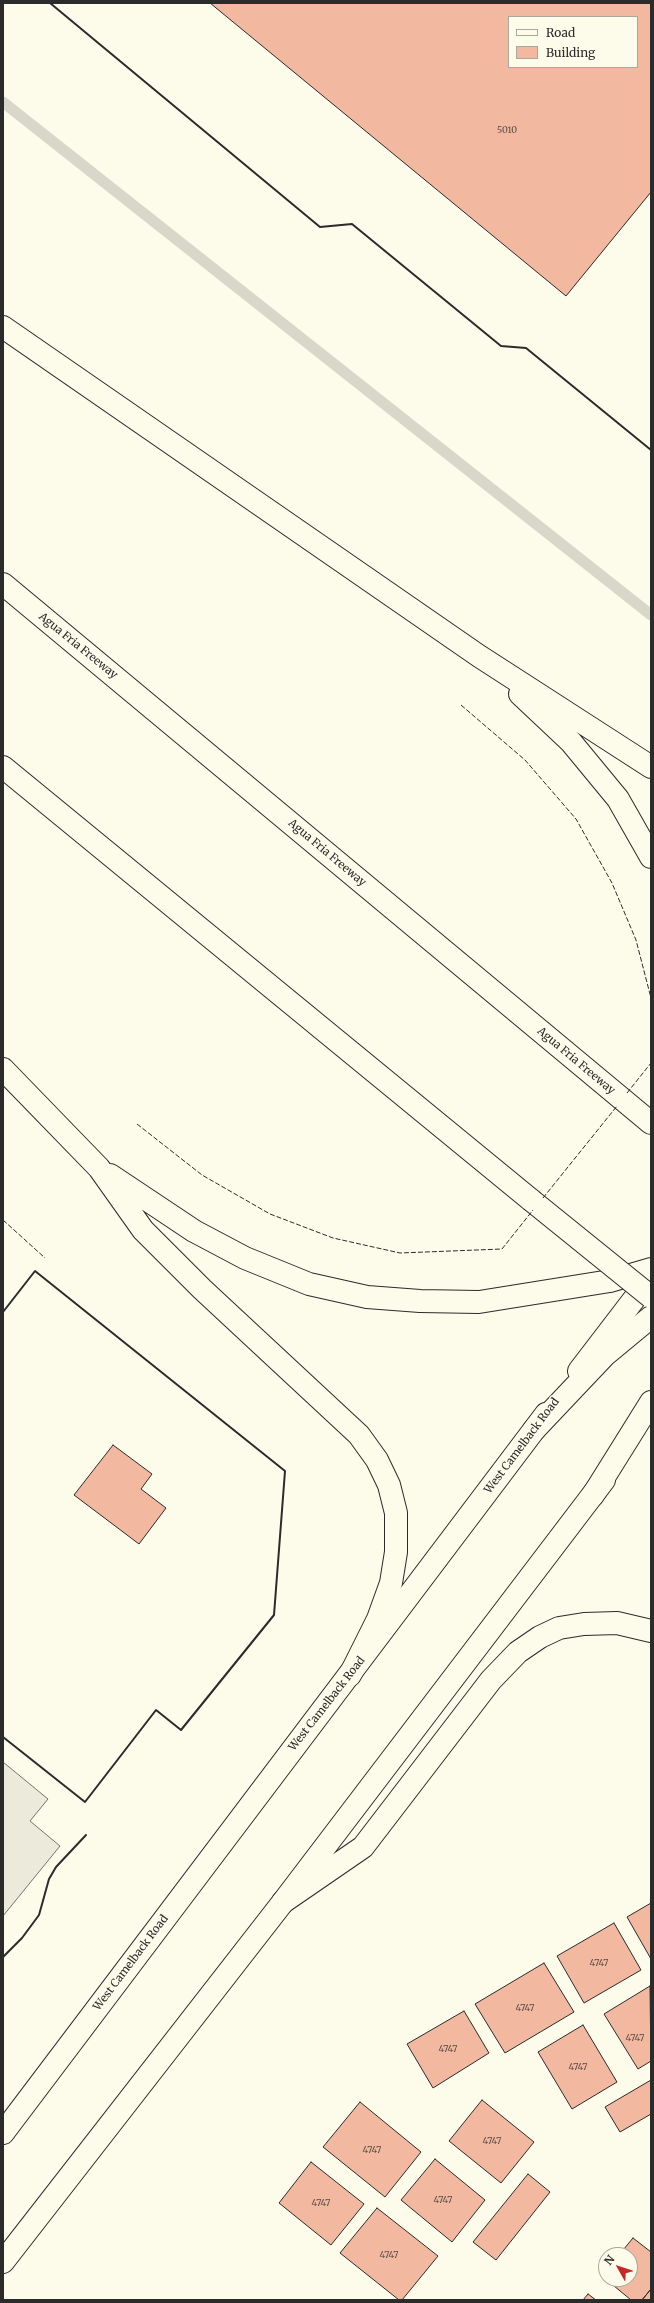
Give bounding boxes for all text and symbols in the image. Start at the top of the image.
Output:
legend [508,16,638,68]
text: Road [546,25,575,40]
text: Building [546,45,595,60]
house number: 5010 [497,125,517,135]
street label: Agua Fria Freeway [36,610,120,682]
street label: Agua Fria Freeway [285,817,369,889]
street label: Agua Fria Freeway [534,1025,618,1097]
street label: West Camelback Road [482,1396,562,1496]
street label: West Camelback Road [286,1654,368,1754]
street label: West Camelback Road [91,1913,171,2013]
house number: 4747 [590,1958,608,1968]
house number: 4747 [516,2003,534,2013]
house number: 4747 [626,2033,644,2043]
house number: 4747 [439,2044,457,2054]
house number: 4747 [569,2062,587,2072]
house number: 4747 [483,2136,501,2146]
house number: 4747 [363,2145,381,2155]
house number: 4747 [434,2195,452,2205]
house number: 4747 [312,2198,330,2208]
north arrow [598,2247,638,2287]
house number: 4747 [380,2250,398,2260]
text: N [601,2252,618,2268]

